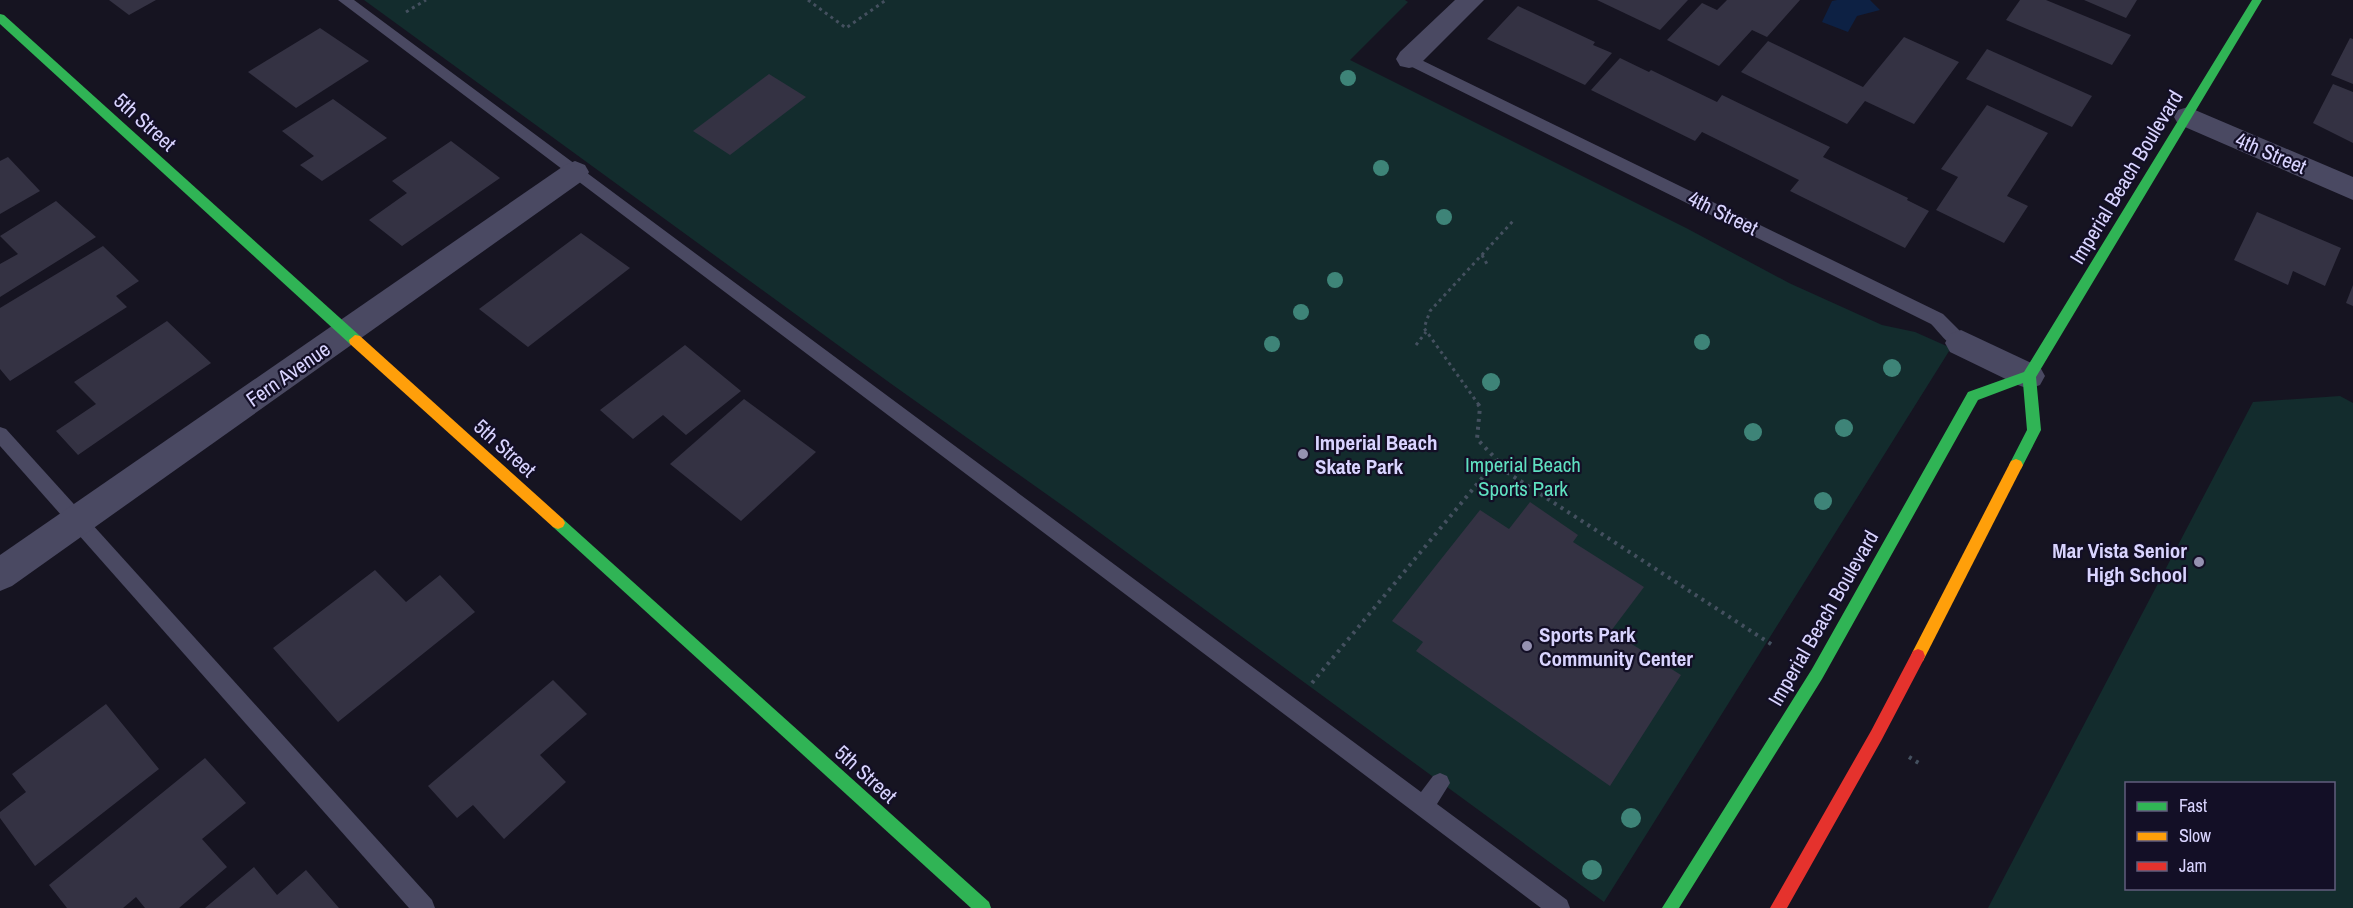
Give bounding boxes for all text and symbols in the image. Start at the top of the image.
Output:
street label: Imperial Beach Boulevard [2063,85,2189,269]
street label: 5th Street [108,86,183,158]
street label: 4th Street [2231,125,2311,181]
street label: 4th Street [1683,184,1763,242]
street label: Fern Avenue [240,334,336,414]
street label: 5th Street [468,412,543,484]
place label: Imperial Beach Skate Park [1315,428,1438,481]
marker: Imperial Beach Skate Park [1296,447,1310,461]
park label: Imperial Beach Sports Park [1465,450,1581,503]
street label: Imperial Beach Boulevard [1761,525,1885,711]
place label: Mar Vista Senior High School [2052,536,2187,589]
marker: Mar Vista Senior High School [2192,555,2206,569]
place label: Sports Park Community Center [1539,620,1693,673]
marker: Sports Park Community Center [1520,639,1534,653]
street label: 5th Street [829,738,904,810]
legend [2125,782,2335,890]
text: Fast [2179,793,2207,818]
text: Slow [2179,823,2211,848]
text: Jam [2179,853,2207,878]

